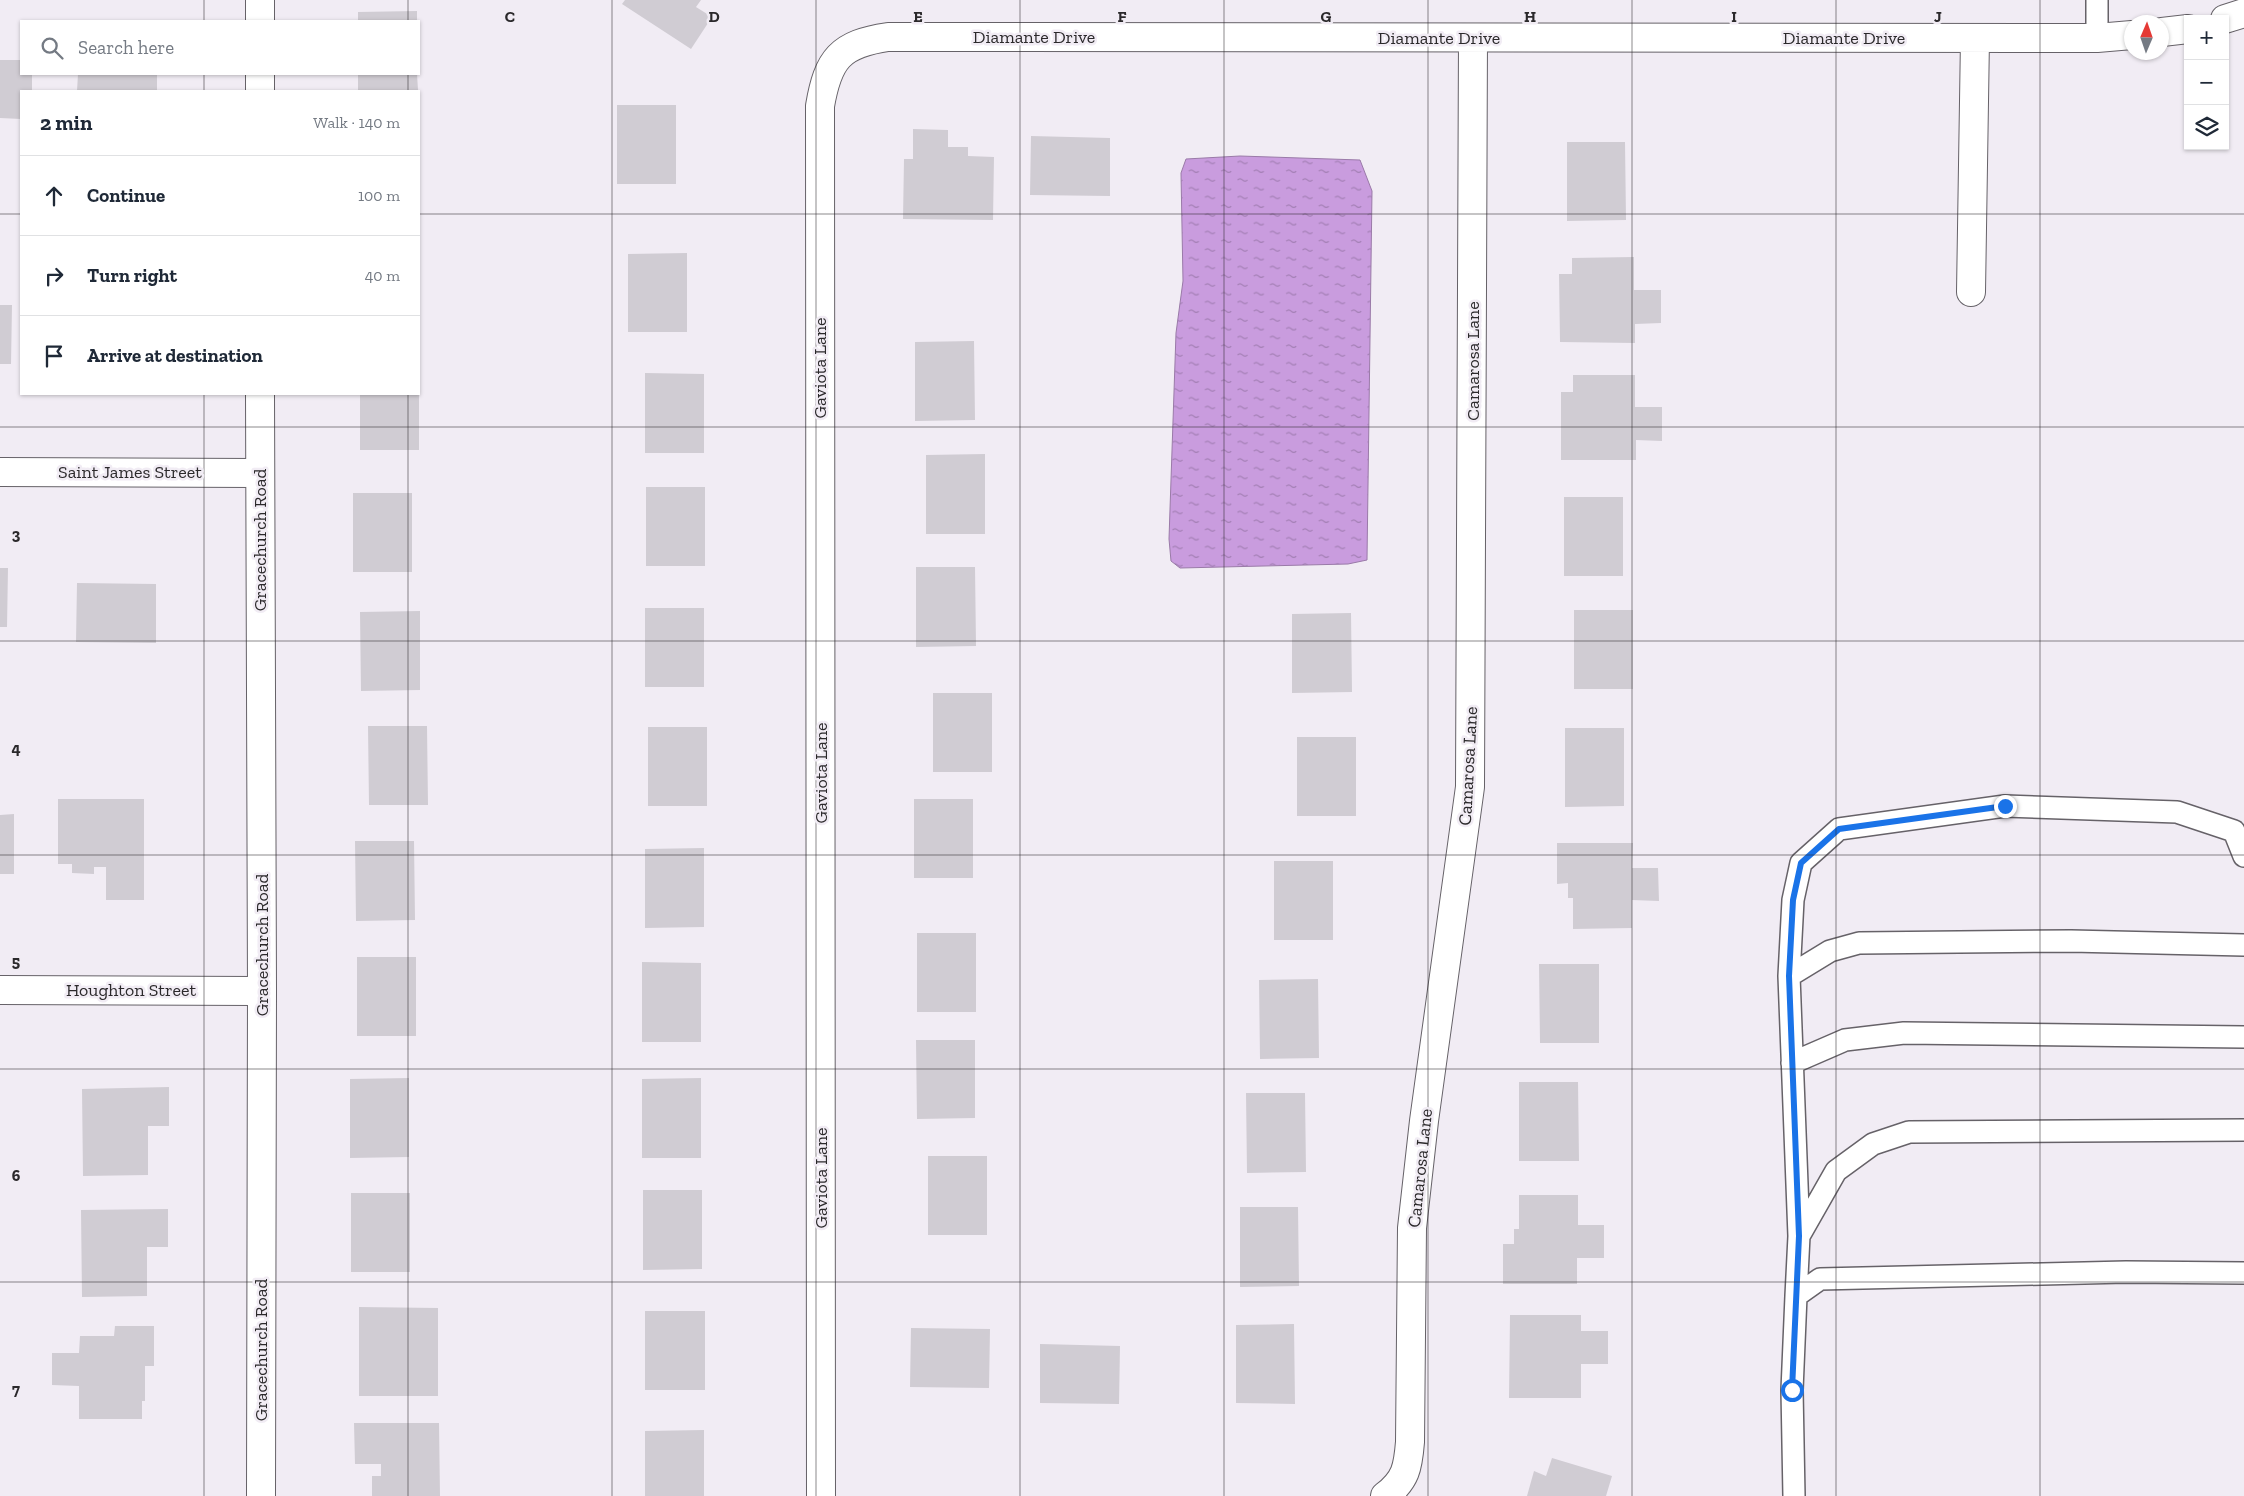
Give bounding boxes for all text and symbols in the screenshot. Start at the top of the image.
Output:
text: C [505,7,515,26]
text: D [708,7,720,26]
text: E [913,7,923,26]
text: F [1117,7,1127,26]
text: G [1321,7,1332,26]
text: H [1524,7,1536,26]
text: I [1731,7,1737,26]
text: J [1934,7,1942,26]
north arrow [2124,15,2169,60]
map controls [2184,15,2229,150]
button: + [2184,15,2229,60]
search box [20,20,420,75]
street label: Diamante Drive [973,26,1095,48]
street label: Diamante Drive [1378,27,1500,49]
street label: Diamante Drive [1783,27,1905,49]
icon: search [38,34,66,62]
text: Search here [78,36,174,59]
button: − [2184,60,2229,105]
button: layers [2184,105,2229,150]
text: 2 min [40,110,92,135]
text: Walk · 140 m [313,113,400,132]
icon: ahead [40,182,68,210]
text: Continue [87,184,165,207]
text: 100 m [358,186,400,205]
icon: right [40,262,68,290]
text: Turn right [87,264,177,287]
text: 40 m [365,266,400,285]
street label: Camarosa Lane [1462,301,1484,421]
street label: Gaviota Lane [809,318,831,418]
icon: arrive [40,342,68,370]
text: Arrive at destination [87,344,263,367]
street label: Saint James Street [58,461,202,483]
street label: Gracechurch Road [249,469,271,611]
text: 3 [12,525,21,544]
street label: Camarosa Lane [1454,706,1482,826]
street label: Gaviota Lane [810,723,832,823]
text: 4 [11,739,21,758]
route end [1994,795,2017,818]
street label: Gracechurch Road [251,874,273,1016]
text: 5 [12,952,20,971]
street label: Houghton Street [66,979,196,1001]
street label: Camarosa Lane [1403,1108,1437,1228]
street label: Gaviota Lane [810,1128,832,1228]
text: 6 [12,1166,21,1185]
street label: Gracechurch Road [250,1279,272,1421]
route start [1781,1379,1804,1402]
text: 7 [12,1380,20,1399]

